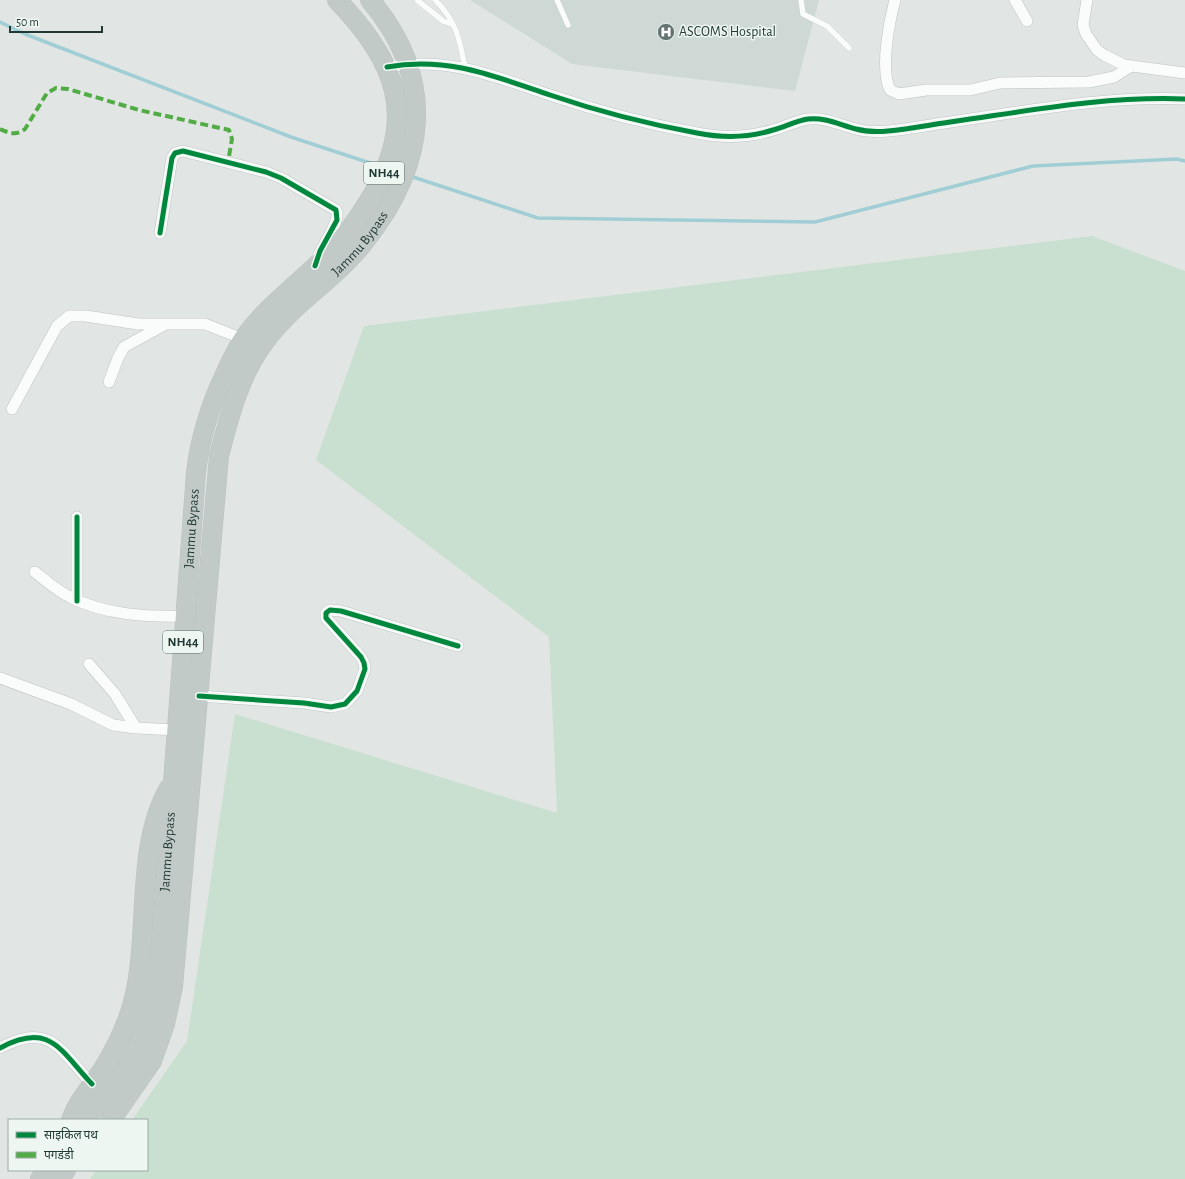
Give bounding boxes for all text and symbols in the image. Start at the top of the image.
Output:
scale bar [10,8,102,34]
text: 50 m [16,16,39,28]
hospital icon: ASCOMS Hospital [656,22,676,42]
place label: ASCOMS Hospital [679,25,776,39]
road number: NH44 [364,162,404,184]
street label: Jammu Bypass [329,209,391,279]
street label: Jammu Bypass [182,488,202,569]
road number: NH44 [163,631,203,653]
street label: Jammu Bypass [158,811,178,892]
legend [8,1119,148,1171]
text: साइकिल पथ [44,1127,98,1142]
text: पगडंडी [44,1147,74,1161]

